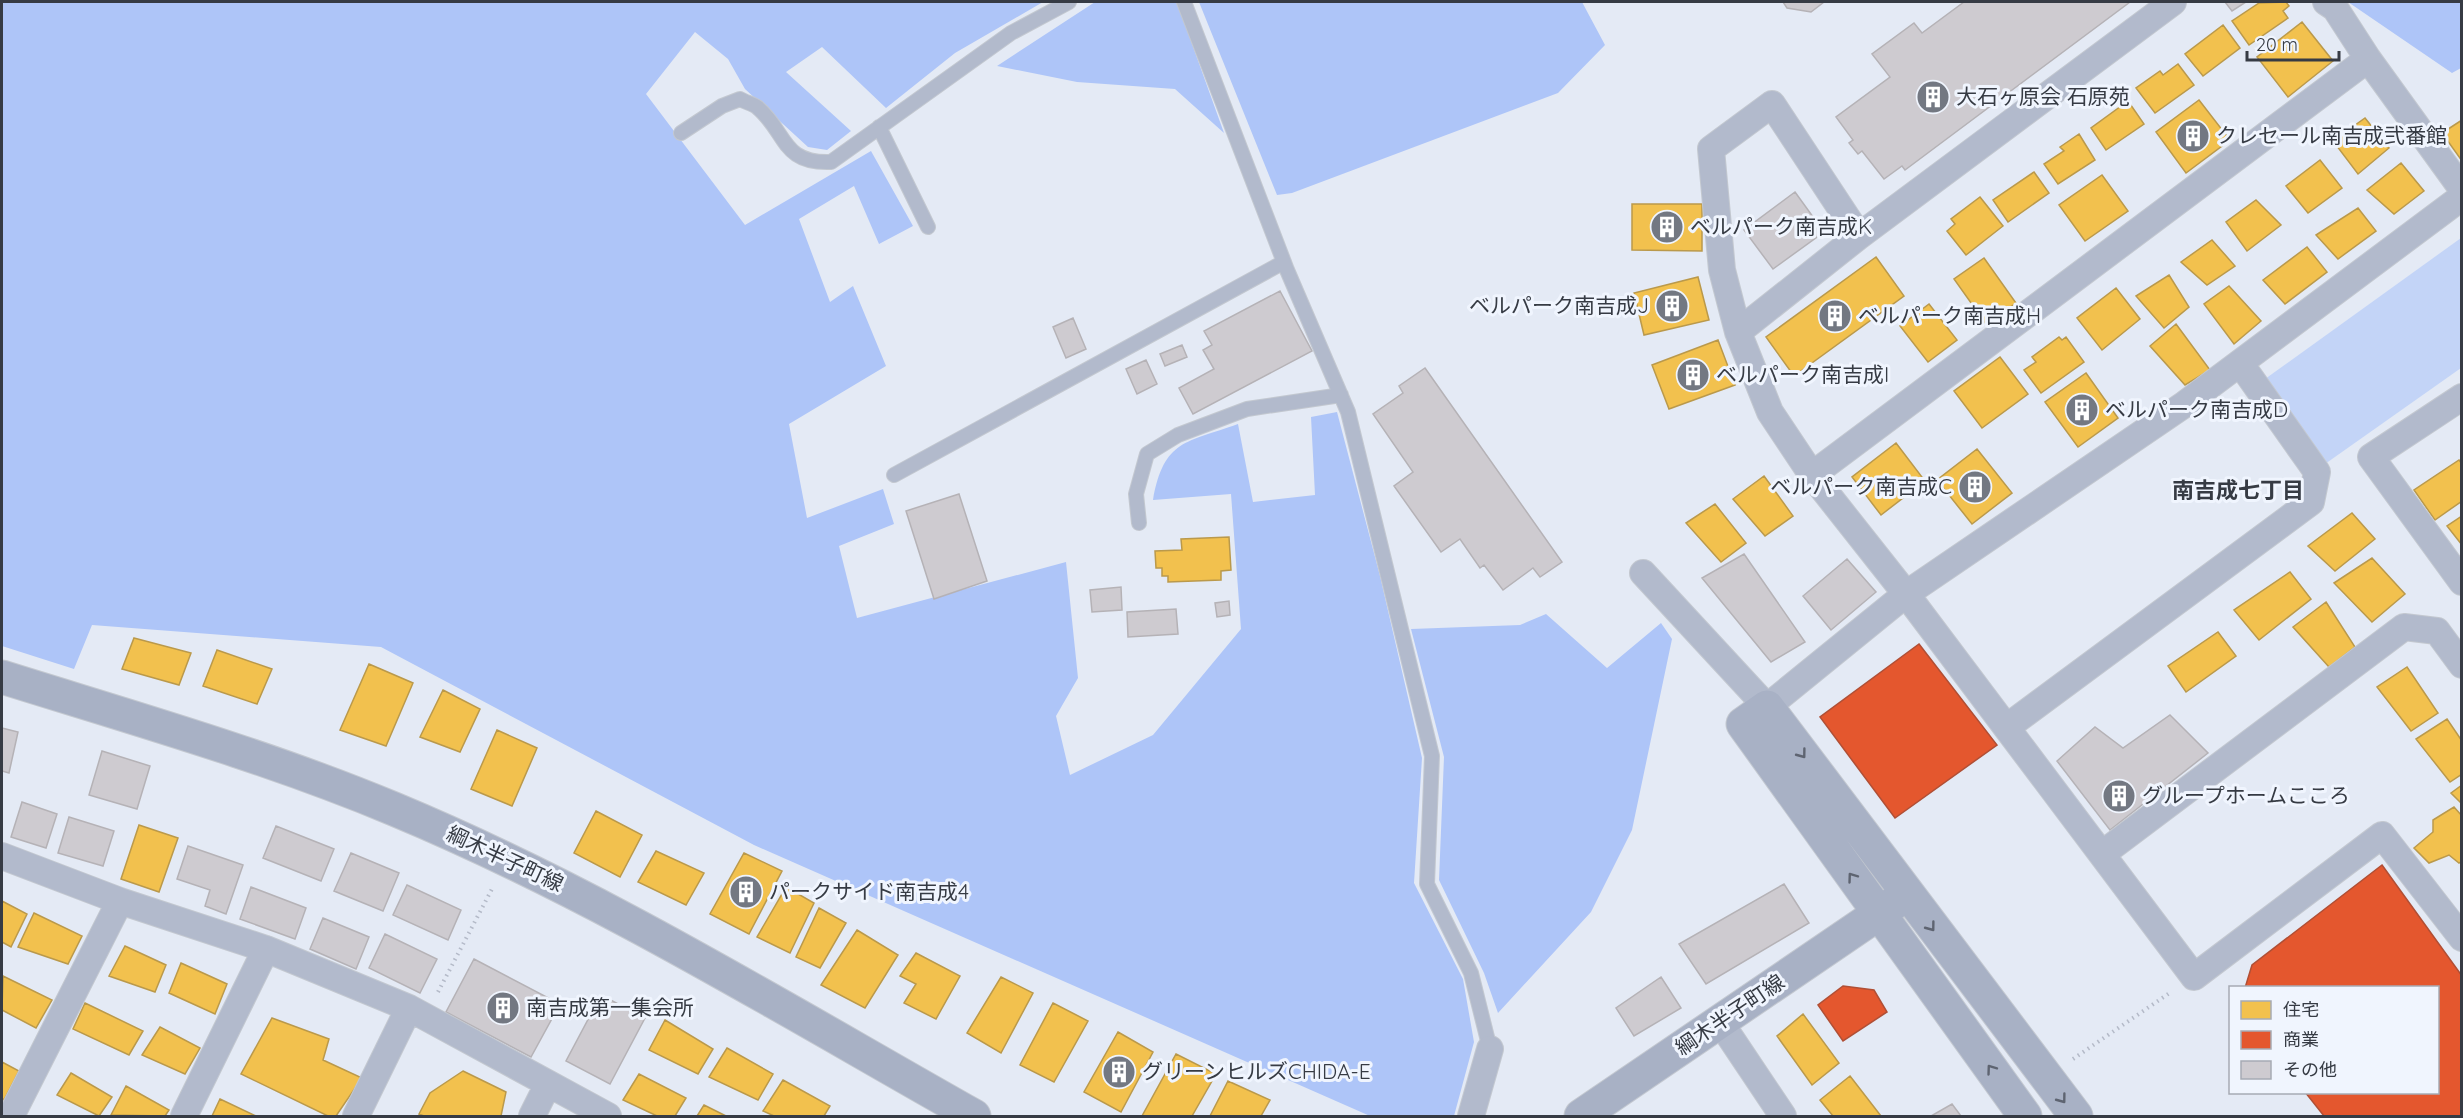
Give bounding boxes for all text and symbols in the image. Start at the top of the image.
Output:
scale bar [2247,24,2338,62]
text: 20 m [2256,33,2298,56]
building icon: 大石ヶ原会 石原苑 [1915,79,1951,115]
place label: 大石ヶ原会 石原苑 [1956,83,2130,109]
building icon: クレセール南吉成弐番館 [2175,118,2211,154]
place label: クレセール南吉成弐番館 [2216,122,2447,148]
building icon: ベルパーク南吉成K [1649,209,1685,245]
place label: ベルパーク南吉成K [1690,213,1872,239]
building icon: ベルパーク南吉成J [1654,288,1690,324]
place label: ベルパーク南吉成J [1469,292,1649,318]
building icon: ベルパーク南吉成H [1817,298,1853,334]
place label: ベルパーク南吉成H [1858,302,2041,328]
building icon: ベルパーク南吉成I [1675,357,1711,393]
place label: ベルパーク南吉成I [1716,361,1889,387]
building icon: ベルパーク南吉成D [2064,392,2100,428]
place label: ベルパーク南吉成D [2105,396,2288,422]
building icon: ベルパーク南吉成C [1957,469,1993,505]
place label: ベルパーク南吉成C [1770,473,1952,499]
district label: 南吉成七丁目 [2172,476,2304,504]
one-way arrow [1795,747,1806,758]
building icon: グループホームこころ [2101,778,2137,814]
place label: グループホームこころ [2142,782,2350,808]
street label: 綱木半子町線 [443,820,568,897]
one-way arrow [1849,872,1860,883]
building icon: パークサイド南吉成4 [728,874,764,910]
place label: パークサイド南吉成4 [769,878,969,904]
one-way arrow [1923,920,1934,931]
street label: 綱木半子町線 [1670,968,1789,1060]
legend [2229,986,2439,1094]
building icon: 南吉成第一集会所 [485,990,521,1026]
place label: 南吉成第一集会所 [526,994,694,1020]
text: 住宅 [2283,998,2319,1021]
text: 商業 [2283,1028,2319,1051]
building icon: グリーンヒルズCHIDA-E [1101,1054,1137,1090]
place label: グリーンヒルズCHIDA-E [1142,1058,1371,1084]
text: その他 [2283,1058,2337,1081]
one-way arrow [1987,1065,1998,1076]
one-way arrow [2055,1092,2066,1103]

